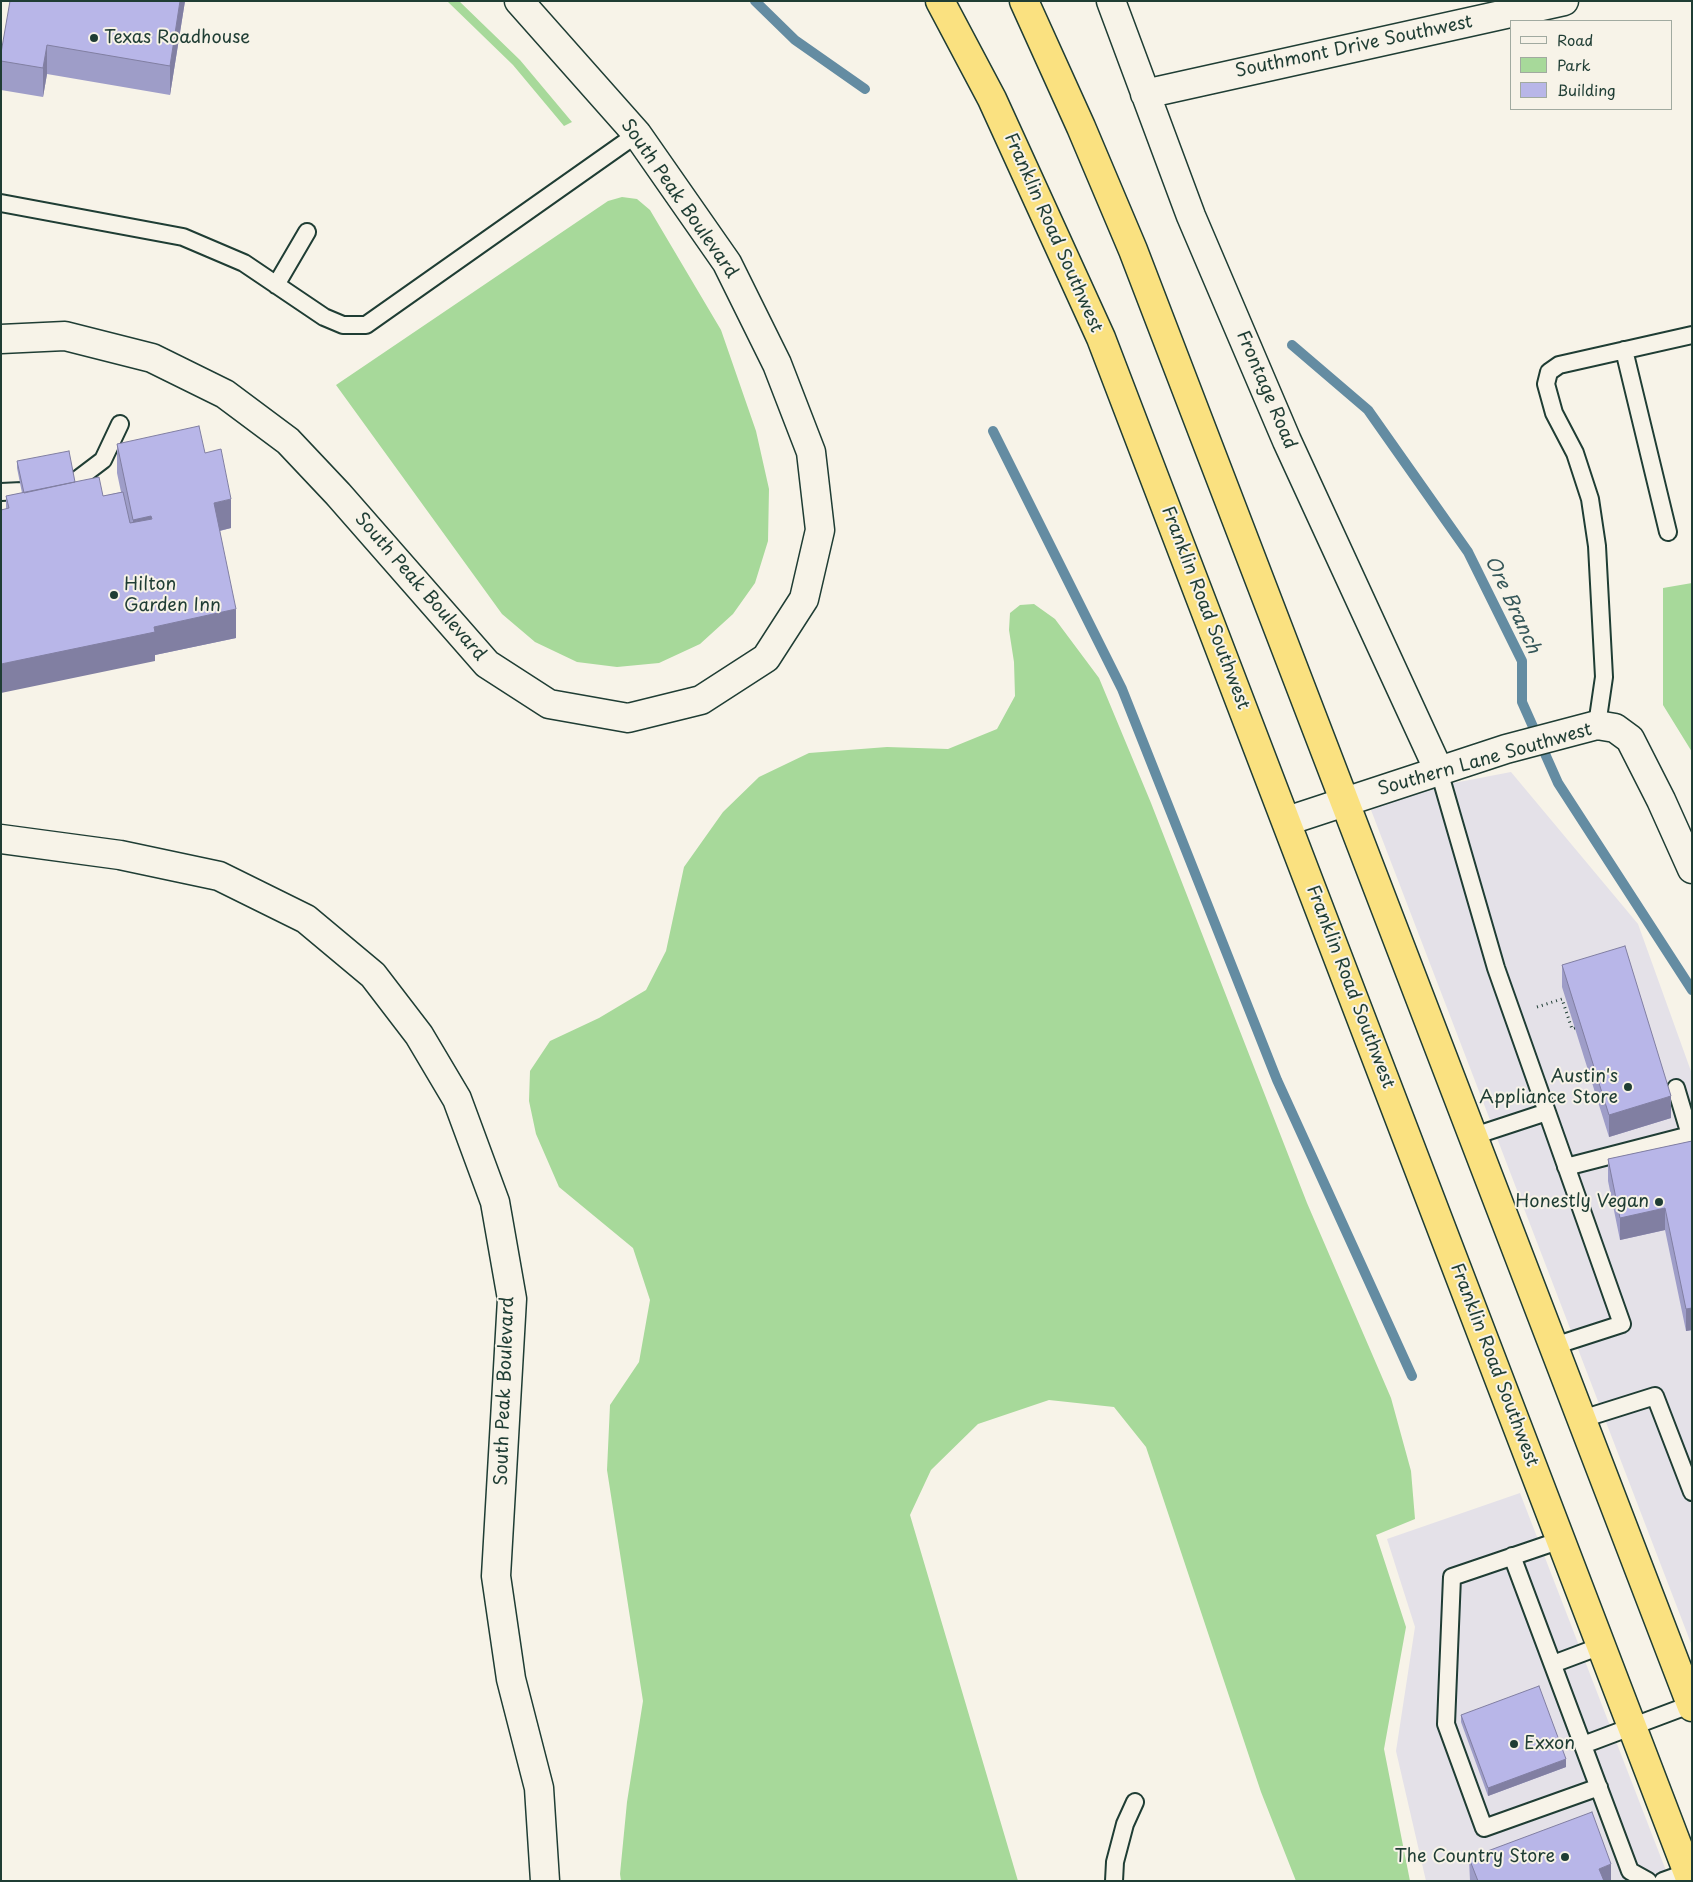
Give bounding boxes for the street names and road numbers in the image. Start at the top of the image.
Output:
street label: Southmont Drive Southwest [1234,11,1474,83]
street label: South Peak Boulevard [616,115,742,283]
street label: Franklin Road Southwest [999,130,1107,336]
street label: Frontage Road [1231,328,1301,452]
street label: Franklin Road Southwest [1156,503,1254,713]
street label: South Peak Boulevard [350,509,490,665]
street label: Southern Lane Southwest [1376,719,1594,801]
street label: Franklin Road Southwest [1301,882,1399,1092]
street label: Franklin Road Southwest [1445,1260,1543,1470]
street label: South Peak Boulevard [491,1296,519,1486]

